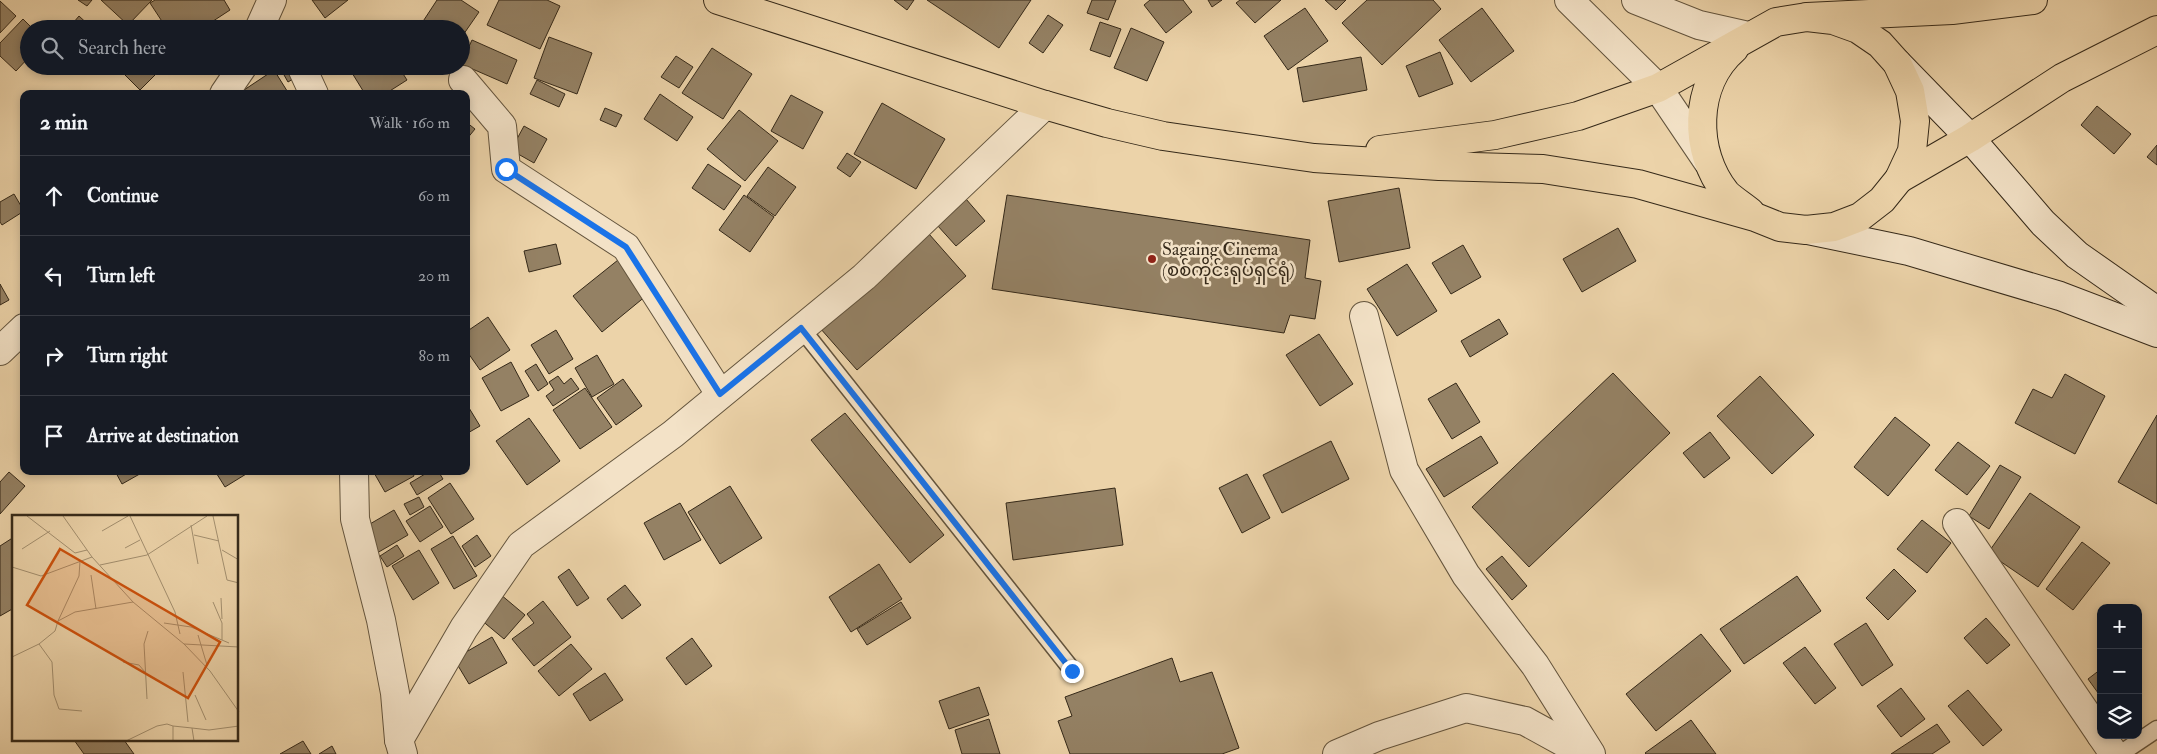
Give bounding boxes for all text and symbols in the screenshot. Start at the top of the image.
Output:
search box [20,20,470,75]
icon: search [38,34,66,62]
text: Search here [78,36,166,60]
text: 2 min [40,109,88,136]
text: Walk · 160 m [369,113,450,133]
route start [495,158,518,181]
icon: ahead [40,182,68,210]
text: Continue [87,184,158,208]
text: 60 m [418,186,450,206]
place label: Sagaing Cinema (စစ်ကိုင်းရုပ်ရှင်ရုံ) [1162,238,1295,285]
marker: Sagaing Cinema (စစ်ကိုင်းရုပ်ရှင်ရုံ) [1146,253,1158,265]
icon: left [40,262,68,290]
text: Turn left [87,264,155,288]
text: 20 m [418,266,450,286]
icon: right [40,342,68,370]
text: Turn right [87,344,167,368]
text: 80 m [419,346,450,366]
icon: arrive [40,422,68,450]
text: Arrive at destination [87,424,239,448]
inset map [12,515,239,742]
map controls [2097,604,2142,739]
button: + [2097,604,2142,649]
button: − [2097,649,2142,694]
route end [1061,660,1084,683]
button: layers [2097,694,2142,739]

